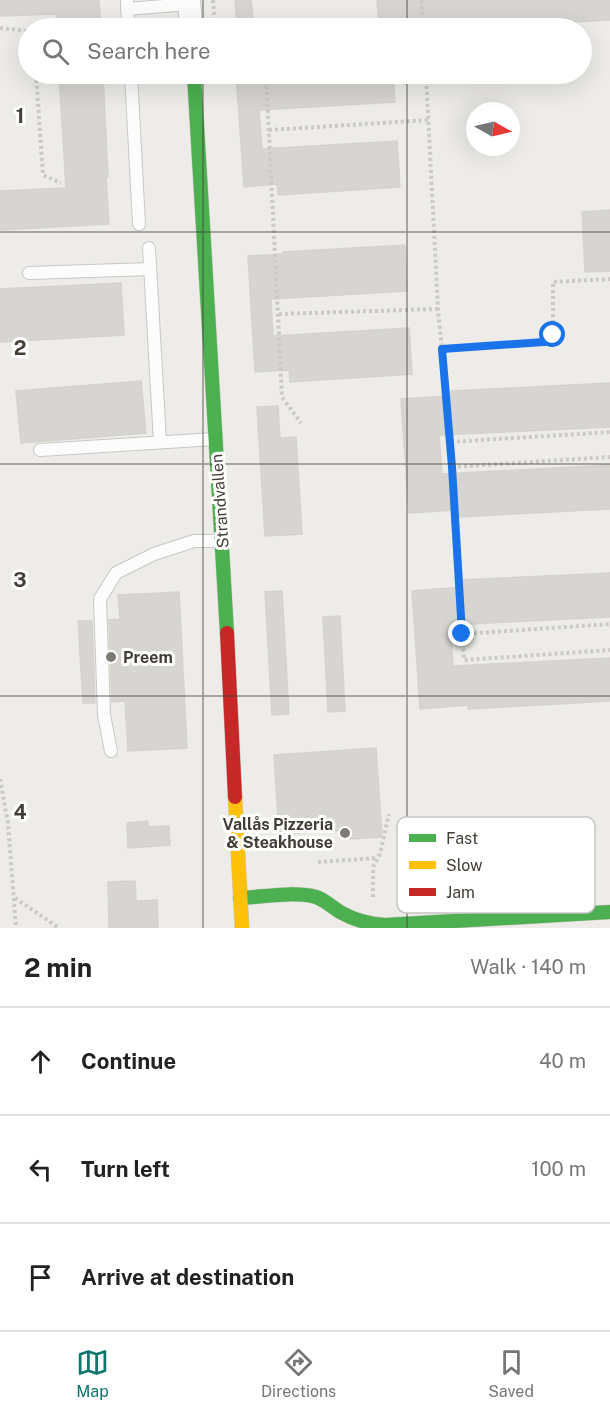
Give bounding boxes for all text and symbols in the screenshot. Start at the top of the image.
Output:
search box [18,18,592,84]
icon: search [39,35,72,68]
text: Search here [87,38,211,64]
north arrow [466,102,520,156]
text: 1 [16,104,24,128]
route start [539,321,565,347]
text: 2 [14,336,26,360]
street label: Strandvallen [207,453,233,549]
text: 3 [13,568,27,592]
route end [448,620,474,646]
place label: Preem [123,648,173,667]
marker: Preem [104,650,118,664]
text: 4 [13,800,27,824]
place label: Vallås Pizzeria & Steakhouse [223,815,333,852]
legend [397,817,595,913]
marker: Vallås Pizzeria & Steakhouse [338,826,352,840]
text: Fast [446,829,478,848]
text: Slow [446,856,483,875]
text: Jam [446,883,475,902]
text: 2 min [24,952,92,983]
text: Walk · 140 m [470,955,586,979]
icon: ahead [24,1045,57,1078]
text: Continue [81,1048,176,1074]
text: 40 m [539,1049,586,1073]
icon: left [24,1153,57,1186]
text: Turn left [81,1156,170,1182]
text: 100 m [531,1157,586,1181]
icon: arrive [24,1261,57,1294]
text: Arrive at destination [81,1264,294,1290]
tab: Map [76,1346,109,1401]
tab: Directions [261,1346,336,1401]
tab: Saved [488,1346,534,1401]

